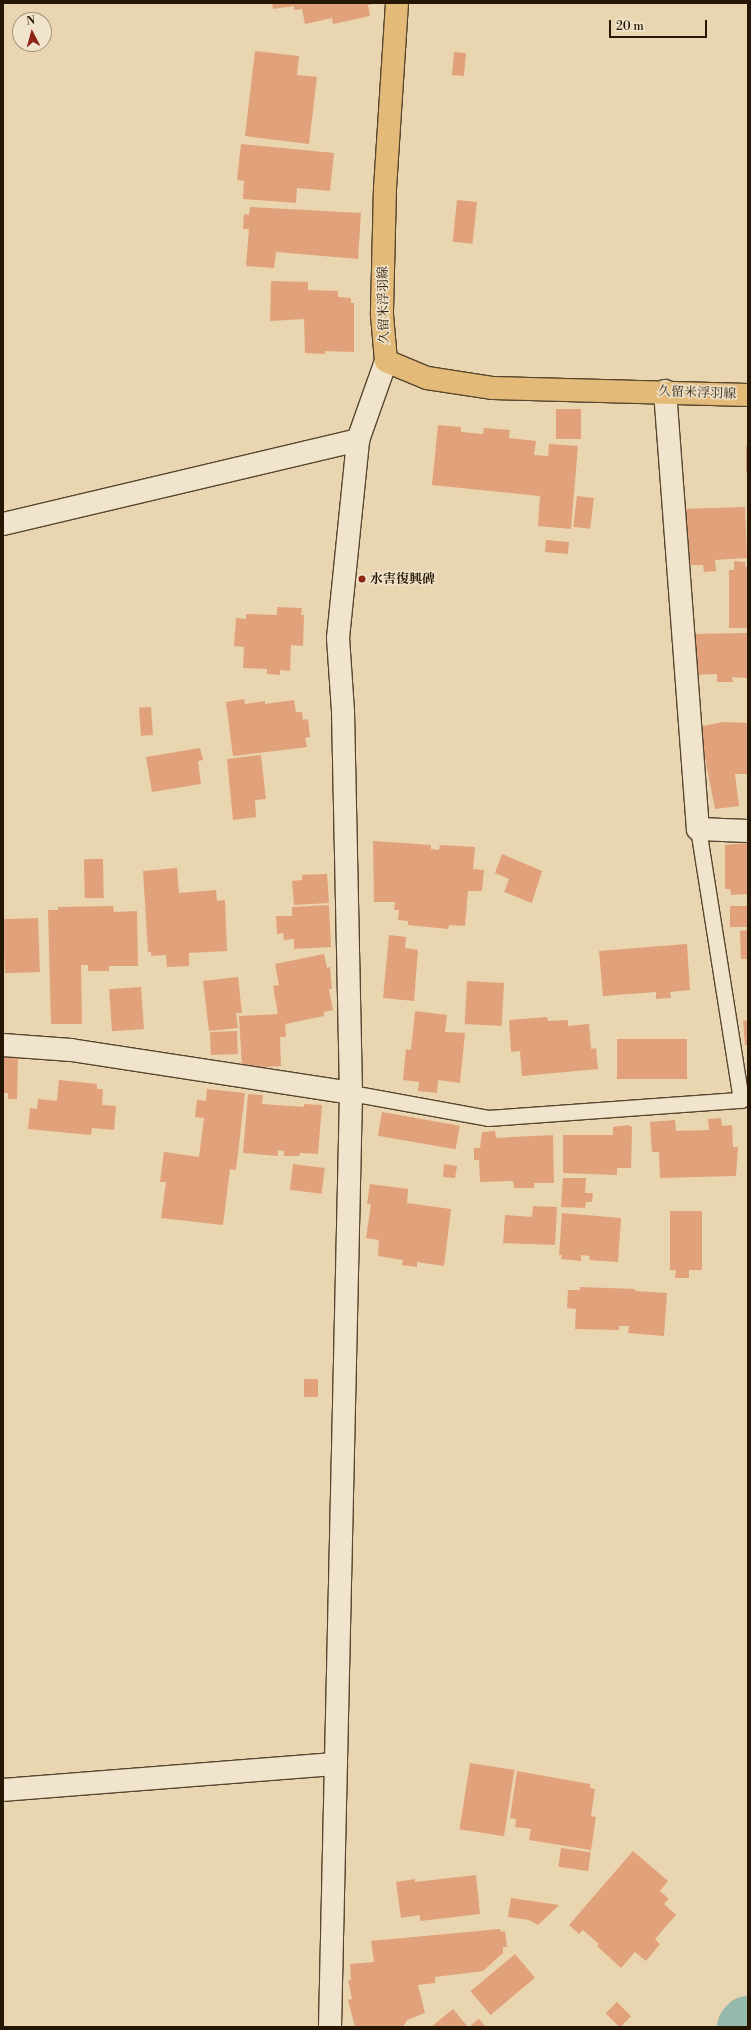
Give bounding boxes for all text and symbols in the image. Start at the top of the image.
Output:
north arrow [12,12,52,52]
scale bar [611,12,709,38]
text: N [26,14,36,28]
text: 20 m [616,19,644,34]
street label: 久留米浮羽線 [376,266,392,344]
street label: 久留米浮羽線 [658,384,736,402]
place label: 水害復興碑 [370,571,435,587]
marker: 水害復興碑 [357,574,367,584]

